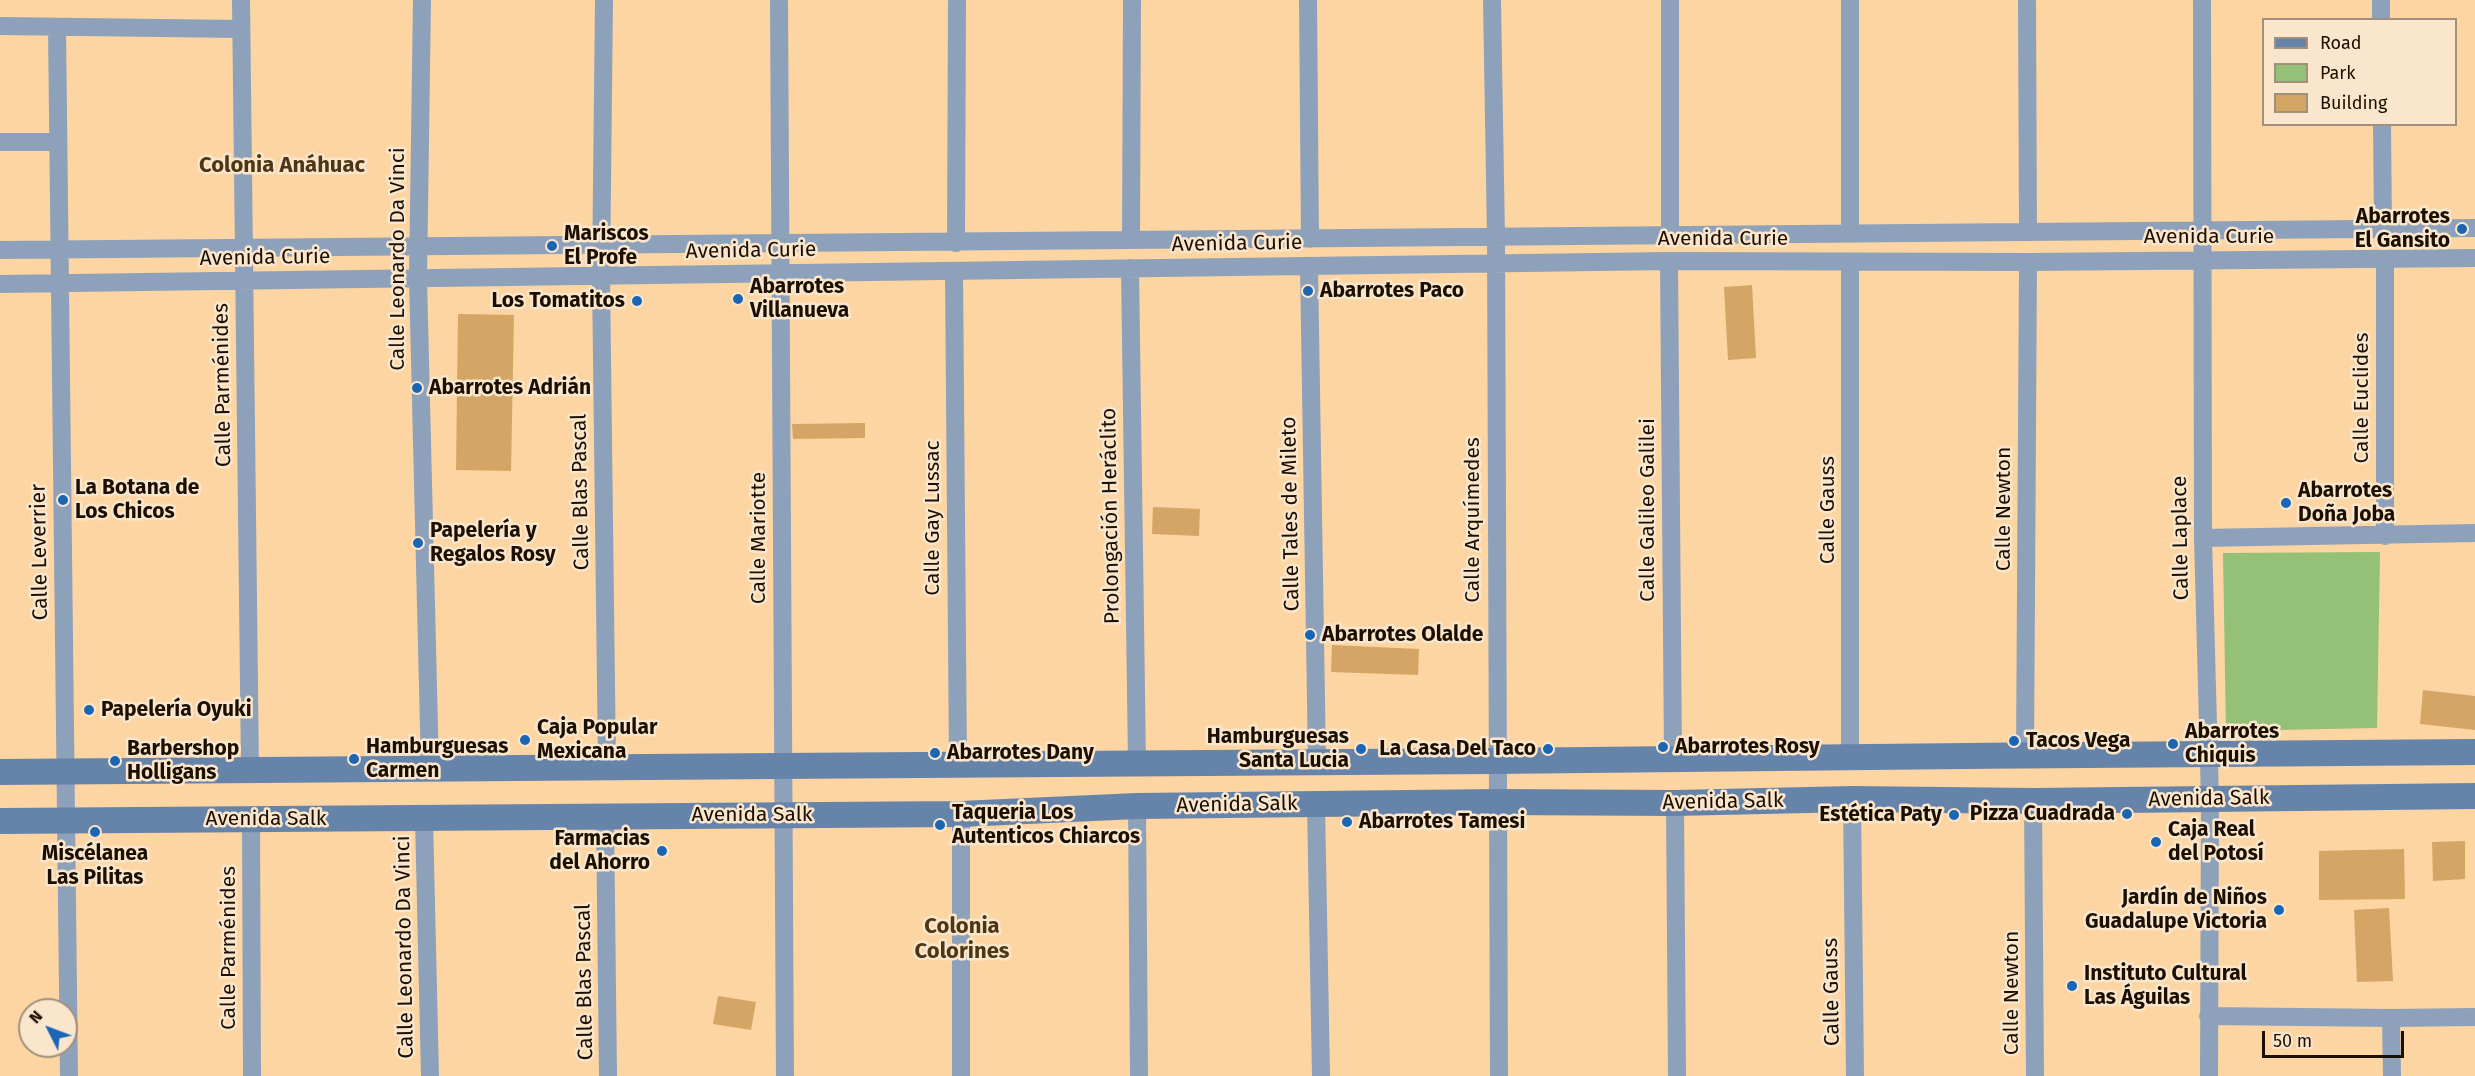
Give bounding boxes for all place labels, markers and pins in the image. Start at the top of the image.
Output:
place label: Abarrotes El Gansito [2355,204,2450,254]
place label: Mariscos El Profe [564,221,649,271]
marker: Abarrotes El Gansito [2455,222,2469,236]
marker: Mariscos El Profe [545,239,559,253]
place label: Abarrotes Villanueva [750,274,849,324]
place label: Abarrotes Paco [1320,278,1464,304]
marker: Abarrotes Paco [1301,284,1315,298]
place label: Los Tomatitos [492,288,625,314]
marker: Abarrotes Villanueva [731,292,745,306]
marker: Los Tomatitos [630,294,644,308]
place label: Abarrotes Adrián [429,375,591,401]
marker: Abarrotes Adrián [410,381,424,395]
place label: La Botana de Los Chicos [75,475,199,525]
place label: Abarrotes Doña Joba [2298,478,2395,528]
marker: La Botana de Los Chicos [56,493,70,507]
marker: Abarrotes Doña Joba [2279,496,2293,510]
place label: Papelería y Regalos Rosy [430,518,556,568]
marker: Papelería y Regalos Rosy [411,536,425,550]
place label: Abarrotes Olalde [1322,622,1483,648]
marker: Abarrotes Olalde [1303,628,1317,642]
place label: Papelería Oyuki [101,697,252,723]
marker: Papelería Oyuki [82,703,96,717]
place label: Caja Popular Mexicana [537,715,657,765]
place label: Abarrotes Chiquis [2185,719,2279,769]
place label: Hamburguesas Santa Lucia [1207,724,1349,774]
place label: Tacos Vega [2026,728,2130,754]
marker: Caja Popular Mexicana [518,733,532,747]
place label: Hamburguesas Carmen [366,734,508,784]
place label: Abarrotes Rosy [1675,734,1820,760]
marker: Tacos Vega [2007,734,2021,748]
place label: Barbershop Holligans [127,736,239,786]
place label: La Casa Del Taco [1379,736,1536,762]
marker: Abarrotes Chiquis [2166,737,2180,751]
place label: Abarrotes Dany [947,740,1094,766]
marker: Abarrotes Rosy [1656,740,1670,754]
marker: Hamburguesas Santa Lucia [1354,742,1368,756]
marker: La Casa Del Taco [1541,742,1555,756]
marker: Abarrotes Dany [928,746,942,760]
marker: Hamburguesas Carmen [347,752,361,766]
marker: Barbershop Holligans [108,754,122,768]
place label: Taqueria Los Autenticos Chiarcos [952,800,1140,850]
place label: Pizza Cuadrada [1970,801,2115,827]
place label: Estética Paty [1819,802,1942,828]
marker: Pizza Cuadrada [2120,807,2134,821]
marker: Estética Paty [1947,808,1961,822]
place label: Abarrotes Tamesi [1359,809,1525,835]
marker: Abarrotes Tamesi [1340,815,1354,829]
place label: Caja Real del Potosí [2168,817,2264,867]
marker: Taqueria Los Autenticos Chiarcos [933,818,947,832]
marker: Miscélanea Las Pilitas [88,825,102,839]
place label: Farmacias del Ahorro [549,826,650,876]
marker: Caja Real del Potosí [2149,835,2163,849]
place label: Miscélanea Las Pilitas [42,841,148,891]
marker: Farmacias del Ahorro [655,844,669,858]
place label: Jardín de Niños Guadalupe Victoria [2085,885,2267,935]
marker: Jardín de Niños Guadalupe Victoria [2272,903,2286,917]
place label: Instituto Cultural Las Águilas [2084,961,2247,1011]
marker: Instituto Cultural Las Águilas [2065,979,2079,993]

